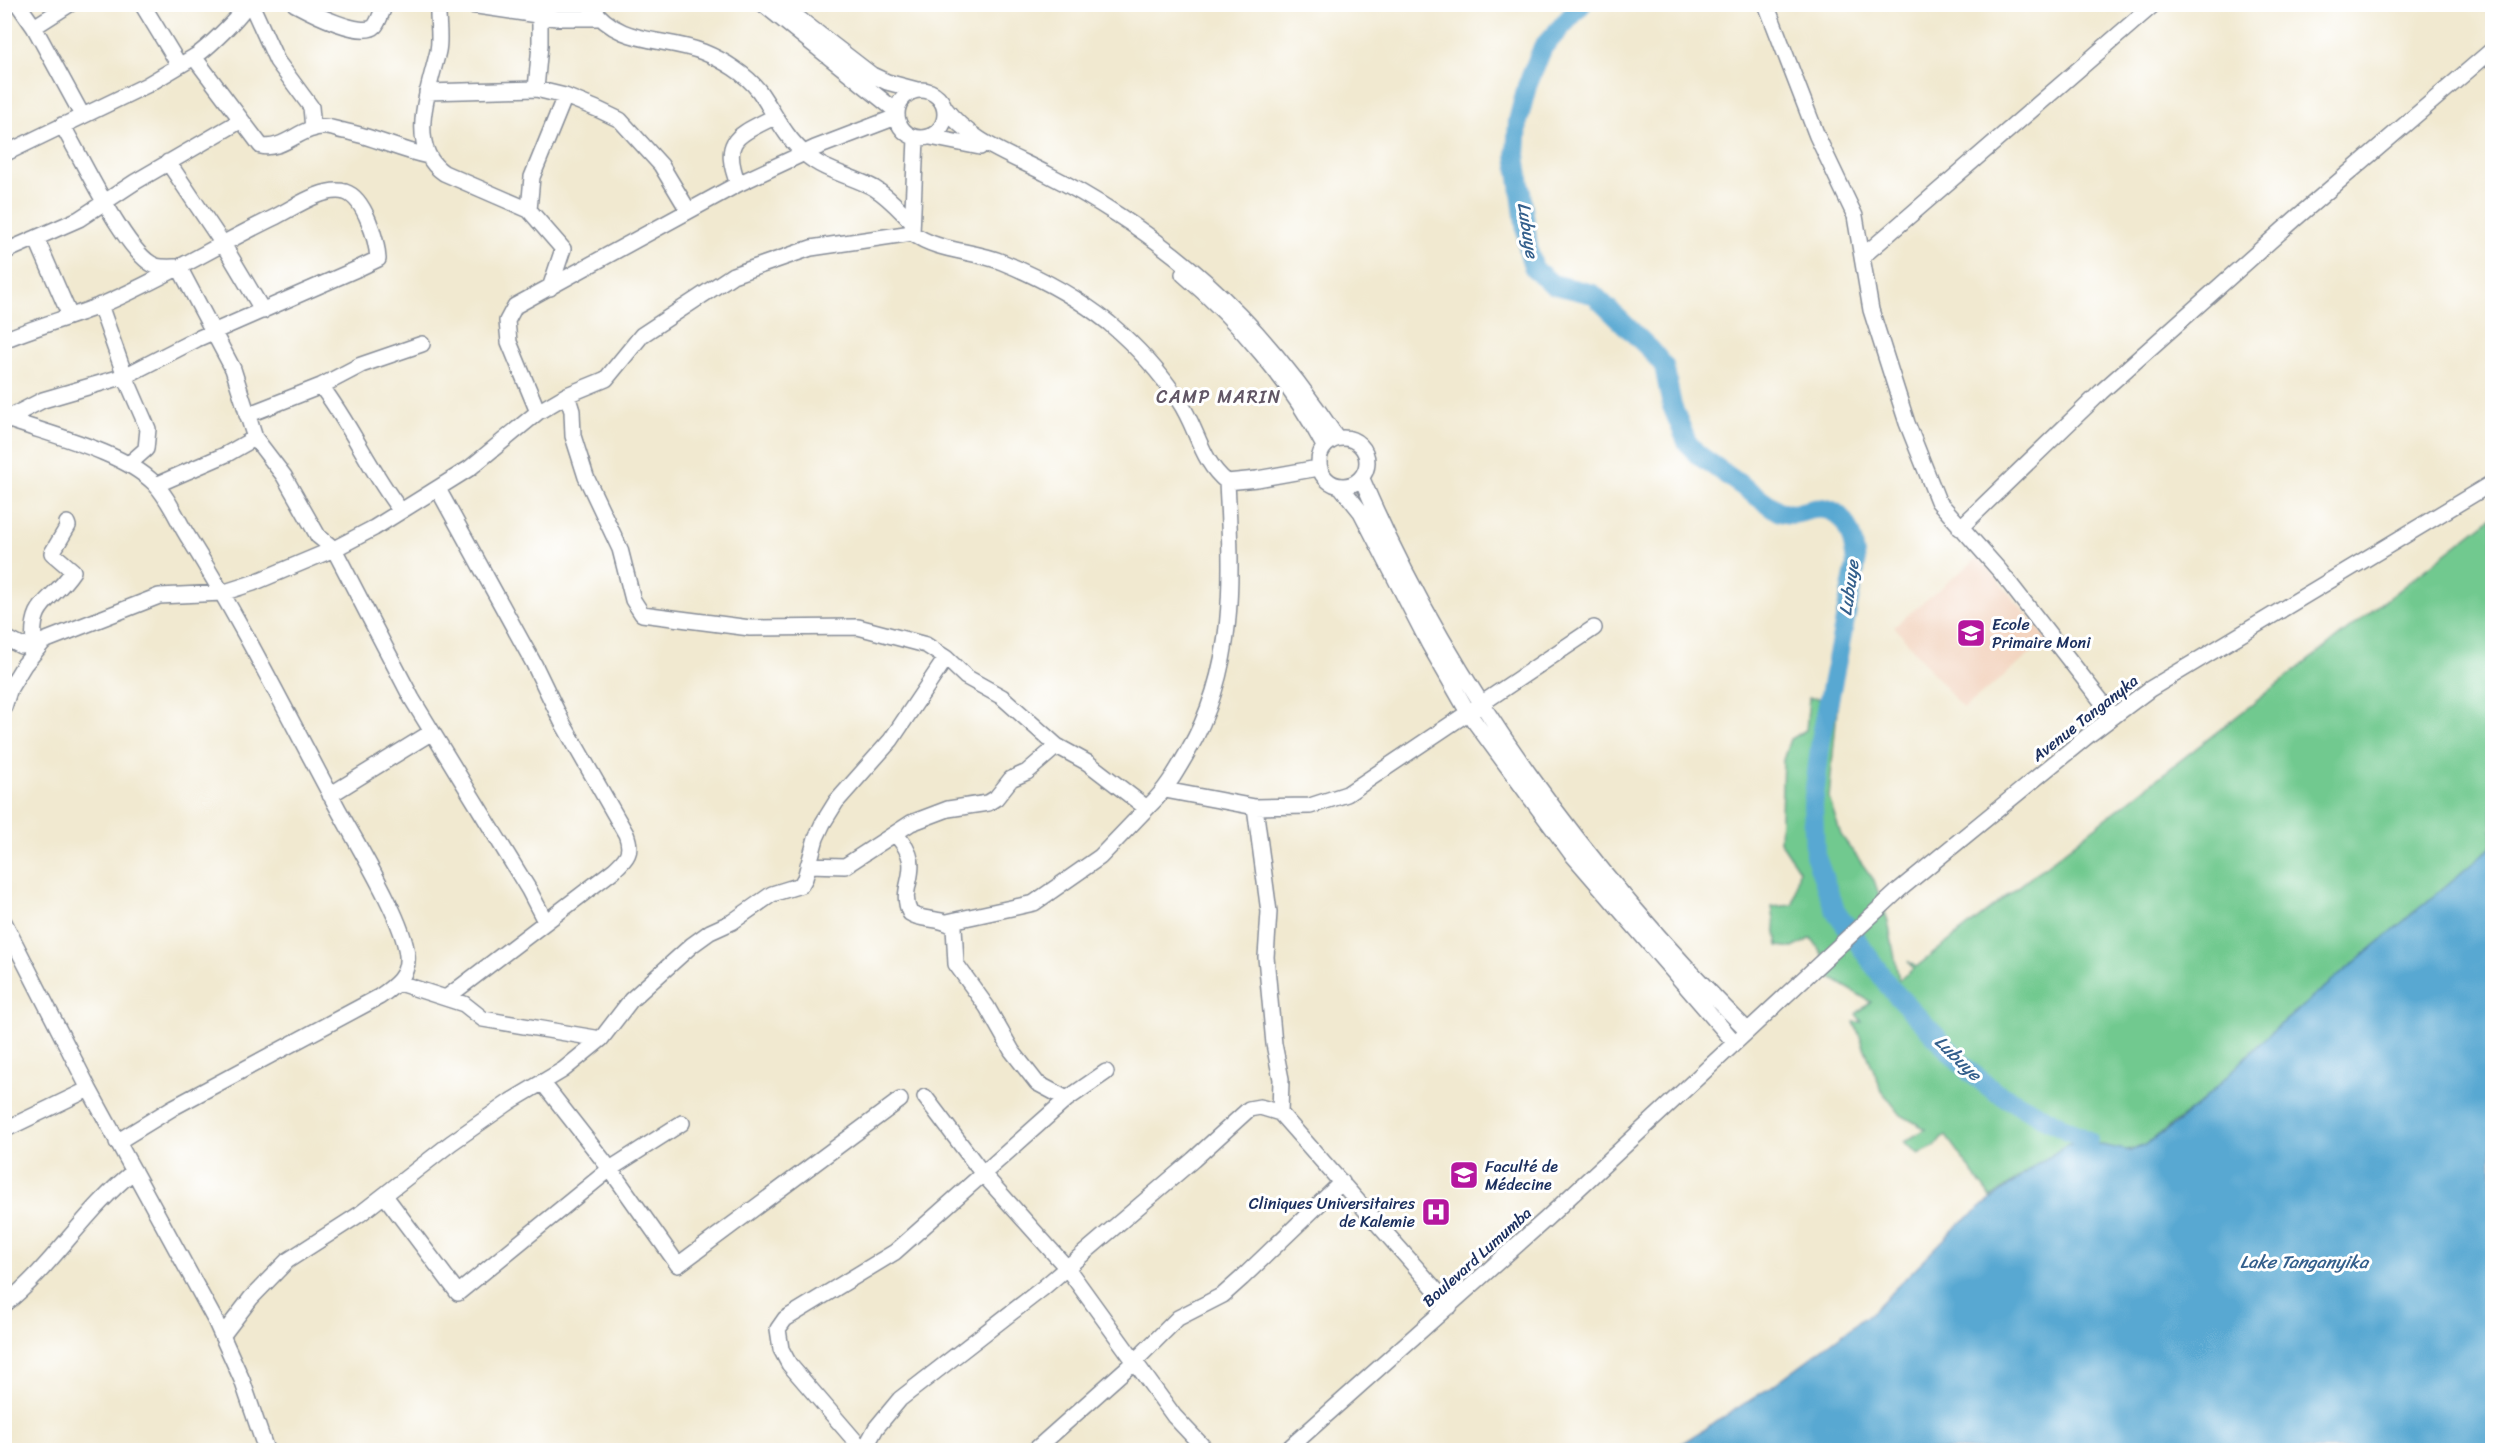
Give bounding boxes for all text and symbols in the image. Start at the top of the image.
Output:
water label: Lubuye [1508,200,1549,262]
district label: CAMP MARIN [1156,381,1282,413]
water label: Lubuye [1829,556,1869,618]
place label: Ecole Primaire Moni [1992,610,2091,657]
school or university icon: Ecole Primaire Moni [1955,617,1987,649]
street label: Avenue Tanganyka [2025,667,2145,770]
water label: Lubuye [1927,1027,1991,1090]
place label: Faculté de Médecine [1485,1152,1558,1199]
school or university icon: Faculté de Médecine [1448,1159,1480,1191]
place label: Cliniques Universitaires de Kalemie [1249,1189,1416,1236]
hospital icon: Cliniques Universitaires de Kalemie [1420,1196,1452,1228]
street label: Boulevard Lumumba [1415,1200,1539,1314]
water label: Lake Tanganyika [2240,1246,2370,1278]

